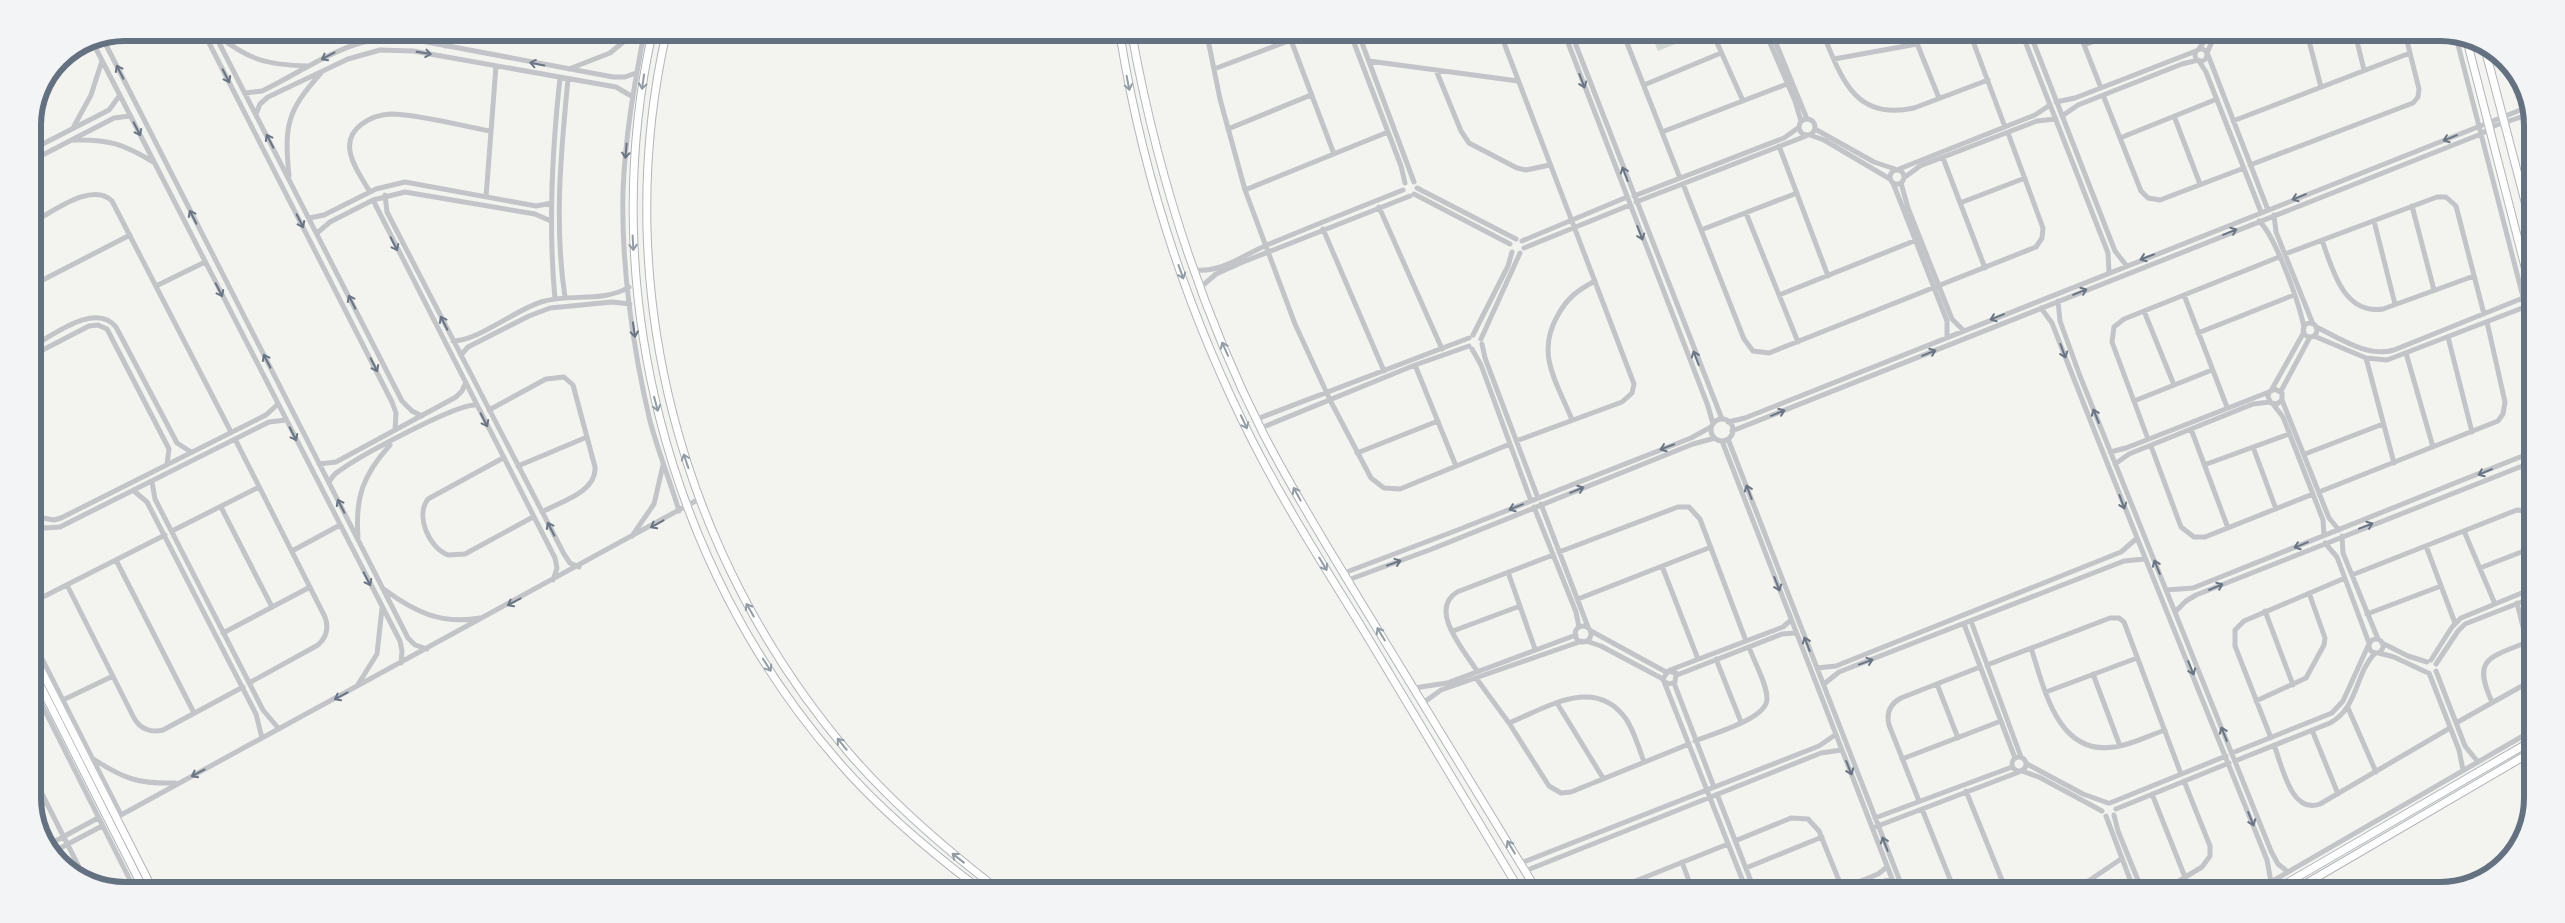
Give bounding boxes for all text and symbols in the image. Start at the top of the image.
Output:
one-way arrow [416,49,432,59]
one-way arrow [321,52,336,61]
one-way arrow [530,58,546,68]
one-way arrow [115,65,124,80]
one-way arrow [222,68,231,83]
one-way arrow [638,73,648,89]
one-way arrow [1578,73,1587,88]
one-way arrow [1124,74,1134,90]
one-way arrow [132,122,142,137]
one-way arrow [2443,133,2458,143]
one-way arrow [265,134,275,149]
one-way arrow [621,143,631,159]
one-way arrow [1620,167,1629,182]
one-way arrow [2292,193,2307,203]
one-way arrow [188,209,198,224]
one-way arrow [296,213,305,228]
one-way arrow [1636,225,1645,240]
one-way arrow [2222,227,2238,236]
one-way arrow [629,235,638,251]
one-way arrow [390,236,399,251]
one-way arrow [2140,253,2155,262]
one-way arrow [1177,264,1186,280]
one-way arrow [214,282,224,297]
one-way arrow [2072,287,2087,296]
one-way arrow [347,294,357,309]
one-way arrow [1989,313,2005,322]
one-way arrow [439,315,449,330]
one-way arrow [629,322,639,338]
one-way arrow [1220,342,1230,357]
one-way arrow [2059,342,2068,358]
one-way arrow [1921,348,1936,357]
one-way arrow [1691,351,1700,367]
one-way arrow [262,354,272,369]
one-way arrow [369,358,379,373]
one-way arrow [652,396,661,412]
one-way arrow [1770,408,1785,417]
one-way arrow [2091,409,2100,424]
one-way arrow [480,412,489,427]
one-way arrow [1239,414,1249,429]
one-way arrow [288,427,298,442]
one-way arrow [1660,443,1675,452]
one-way arrow [681,454,690,470]
one-way arrow [2478,467,2493,477]
one-way arrow [1569,485,1584,494]
one-way arrow [1744,485,1753,500]
one-way arrow [1292,487,1302,502]
one-way arrow [2118,494,2127,509]
one-way arrow [336,499,345,514]
one-way arrow [1509,503,1524,512]
one-way arrow [650,519,665,529]
one-way arrow [2359,521,2374,530]
one-way arrow [546,522,555,537]
one-way arrow [2294,540,2309,550]
one-way arrow [1319,557,1329,571]
one-way arrow [1386,558,1401,567]
one-way arrow [2152,560,2161,575]
one-way arrow [363,571,372,586]
one-way arrow [1773,576,1782,591]
one-way arrow [2208,582,2223,591]
one-way arrow [508,597,522,607]
one-way arrow [745,603,755,618]
one-way arrow [1375,627,1385,641]
one-way arrow [1802,636,1811,651]
one-way arrow [1858,657,1873,666]
one-way arrow [762,658,772,672]
one-way arrow [2187,660,2196,675]
one-way arrow [334,692,349,701]
one-way arrow [2219,727,2229,742]
one-way arrow [836,738,847,751]
one-way arrow [1845,761,1854,776]
one-way arrow [190,768,205,778]
one-way arrow [2247,811,2256,826]
one-way arrow [1880,837,1890,852]
one-way arrow [1505,840,1516,854]
one-way arrow [952,852,965,863]

